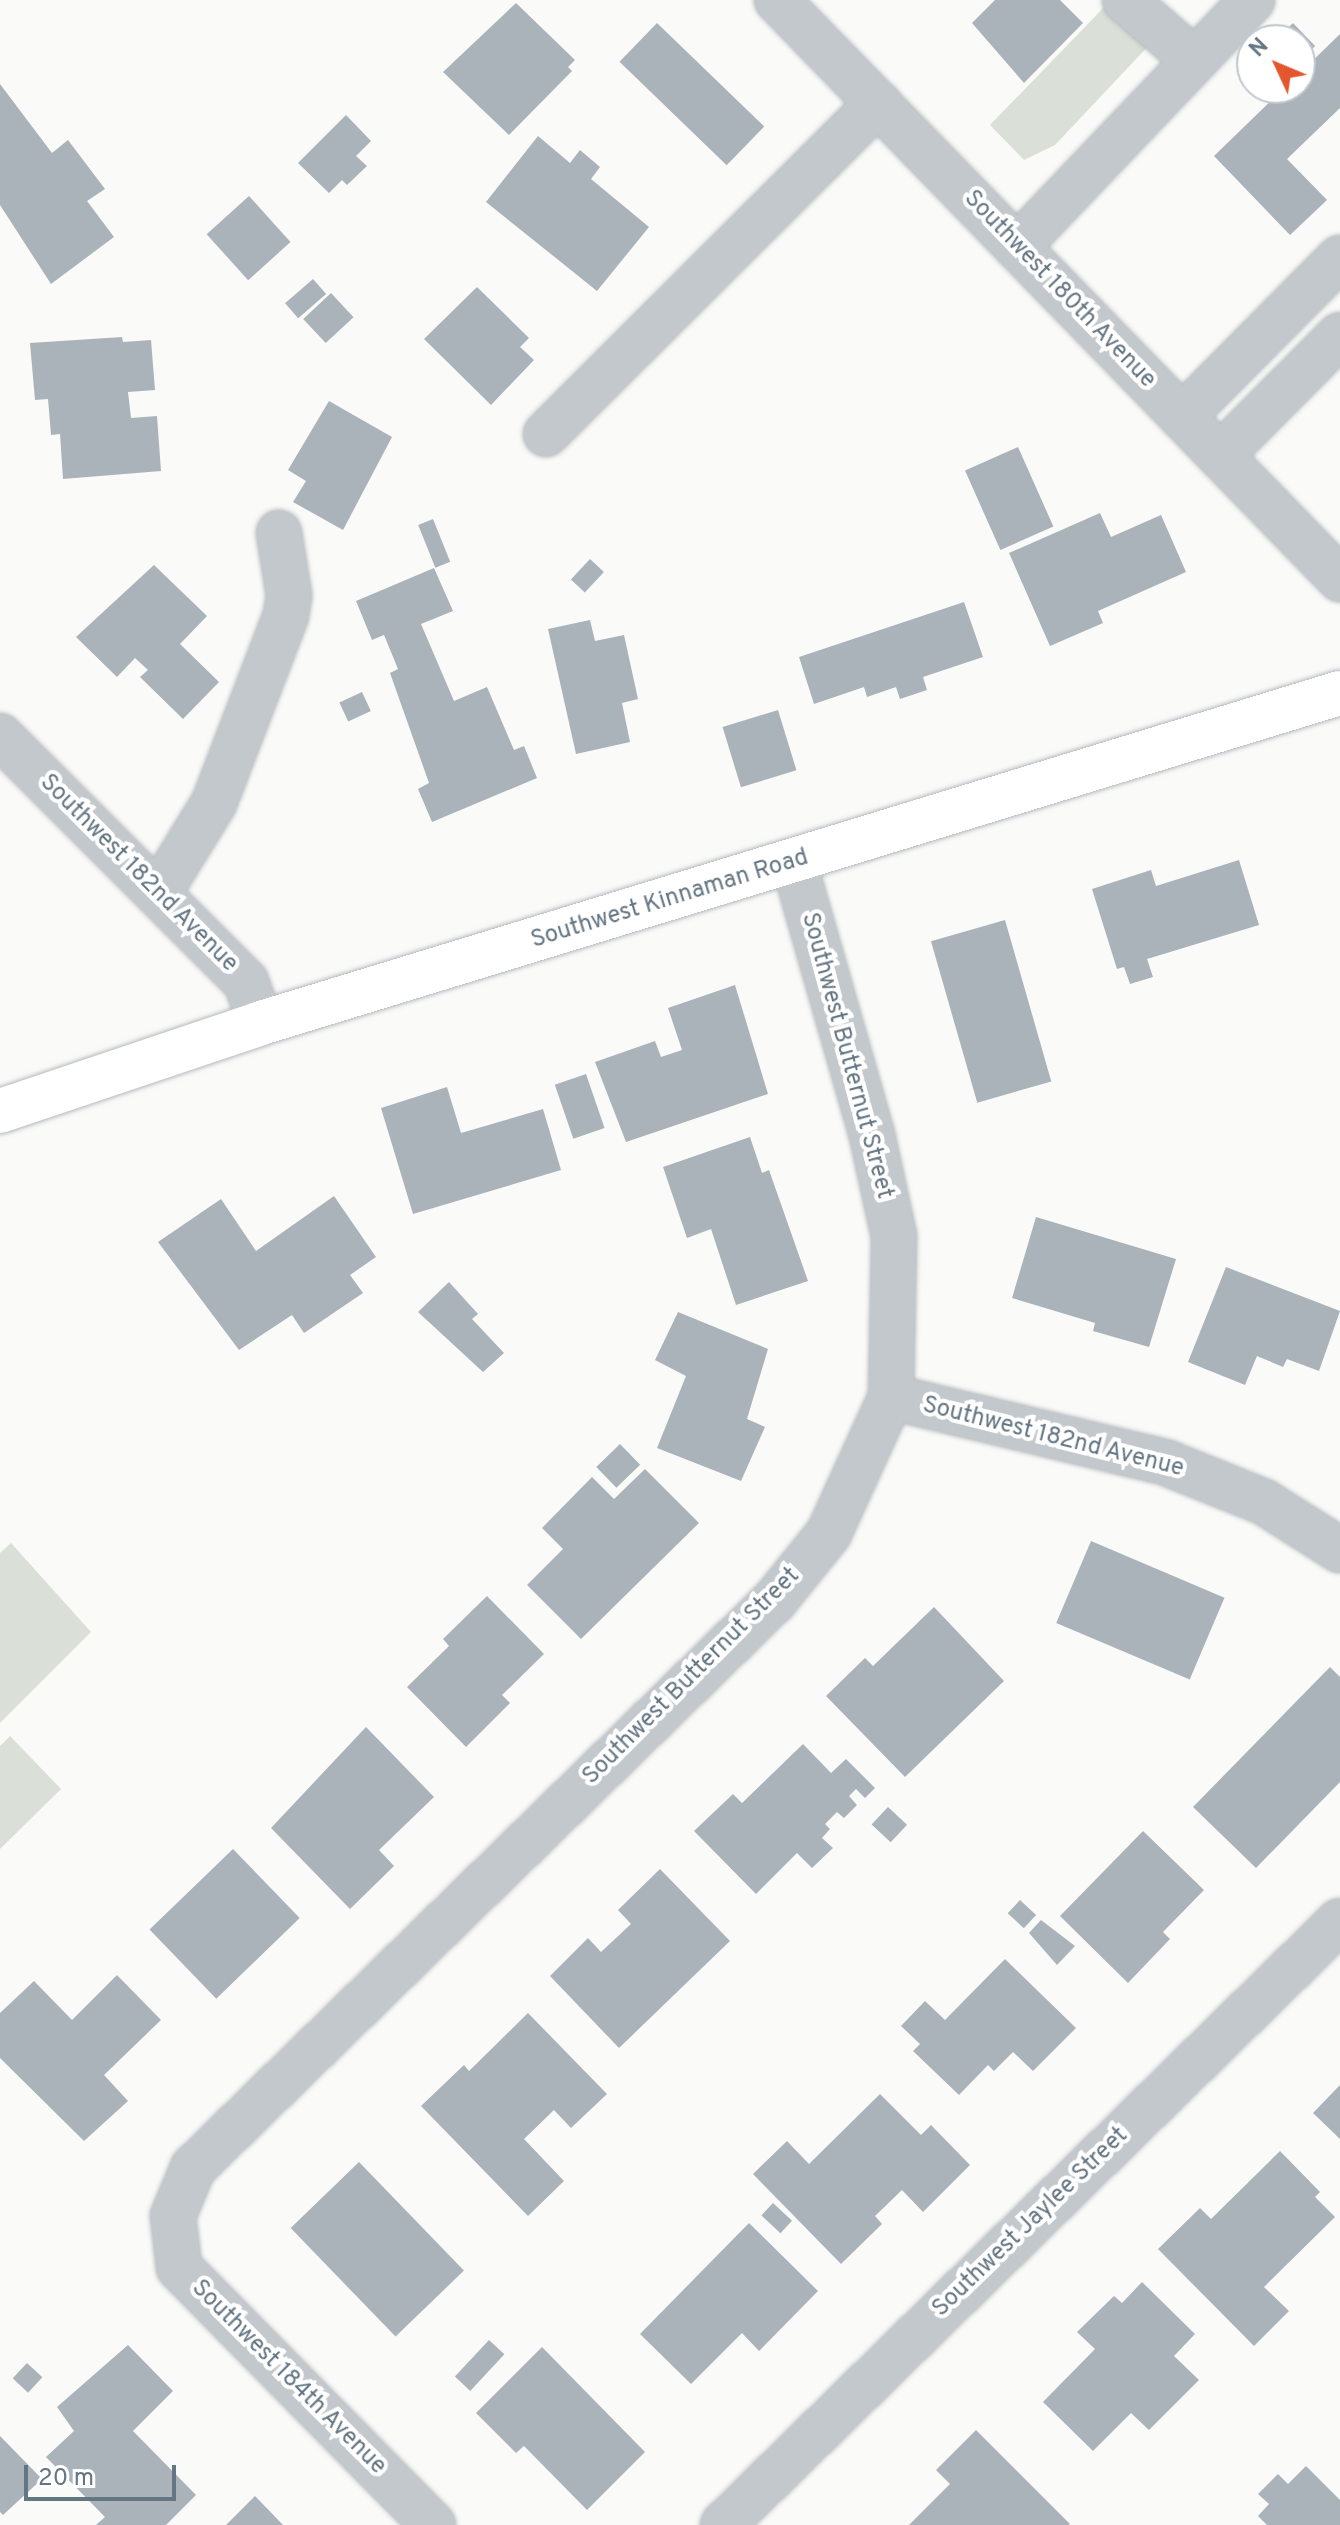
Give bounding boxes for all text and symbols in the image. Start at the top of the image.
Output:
north arrow [1236,24,1316,104]
text: N [1245,33,1275,63]
street label: Southwest 180th Avenue [957,185,1161,395]
street label: Southwest 182nd Avenue [33,769,243,979]
street label: Southwest Kinnaman Road [528,844,812,956]
street label: Southwest Butternut Street [794,910,898,1202]
street label: Southwest 182nd Avenue [919,1391,1187,1485]
street label: Southwest Butternut Street [578,1563,806,1791]
street label: Southwest Jaylee Street [927,2122,1135,2324]
street label: Southwest 184th Avenue [184,2274,392,2482]
scale bar [28,2449,180,2499]
text: 20 m [38,2464,94,2494]

